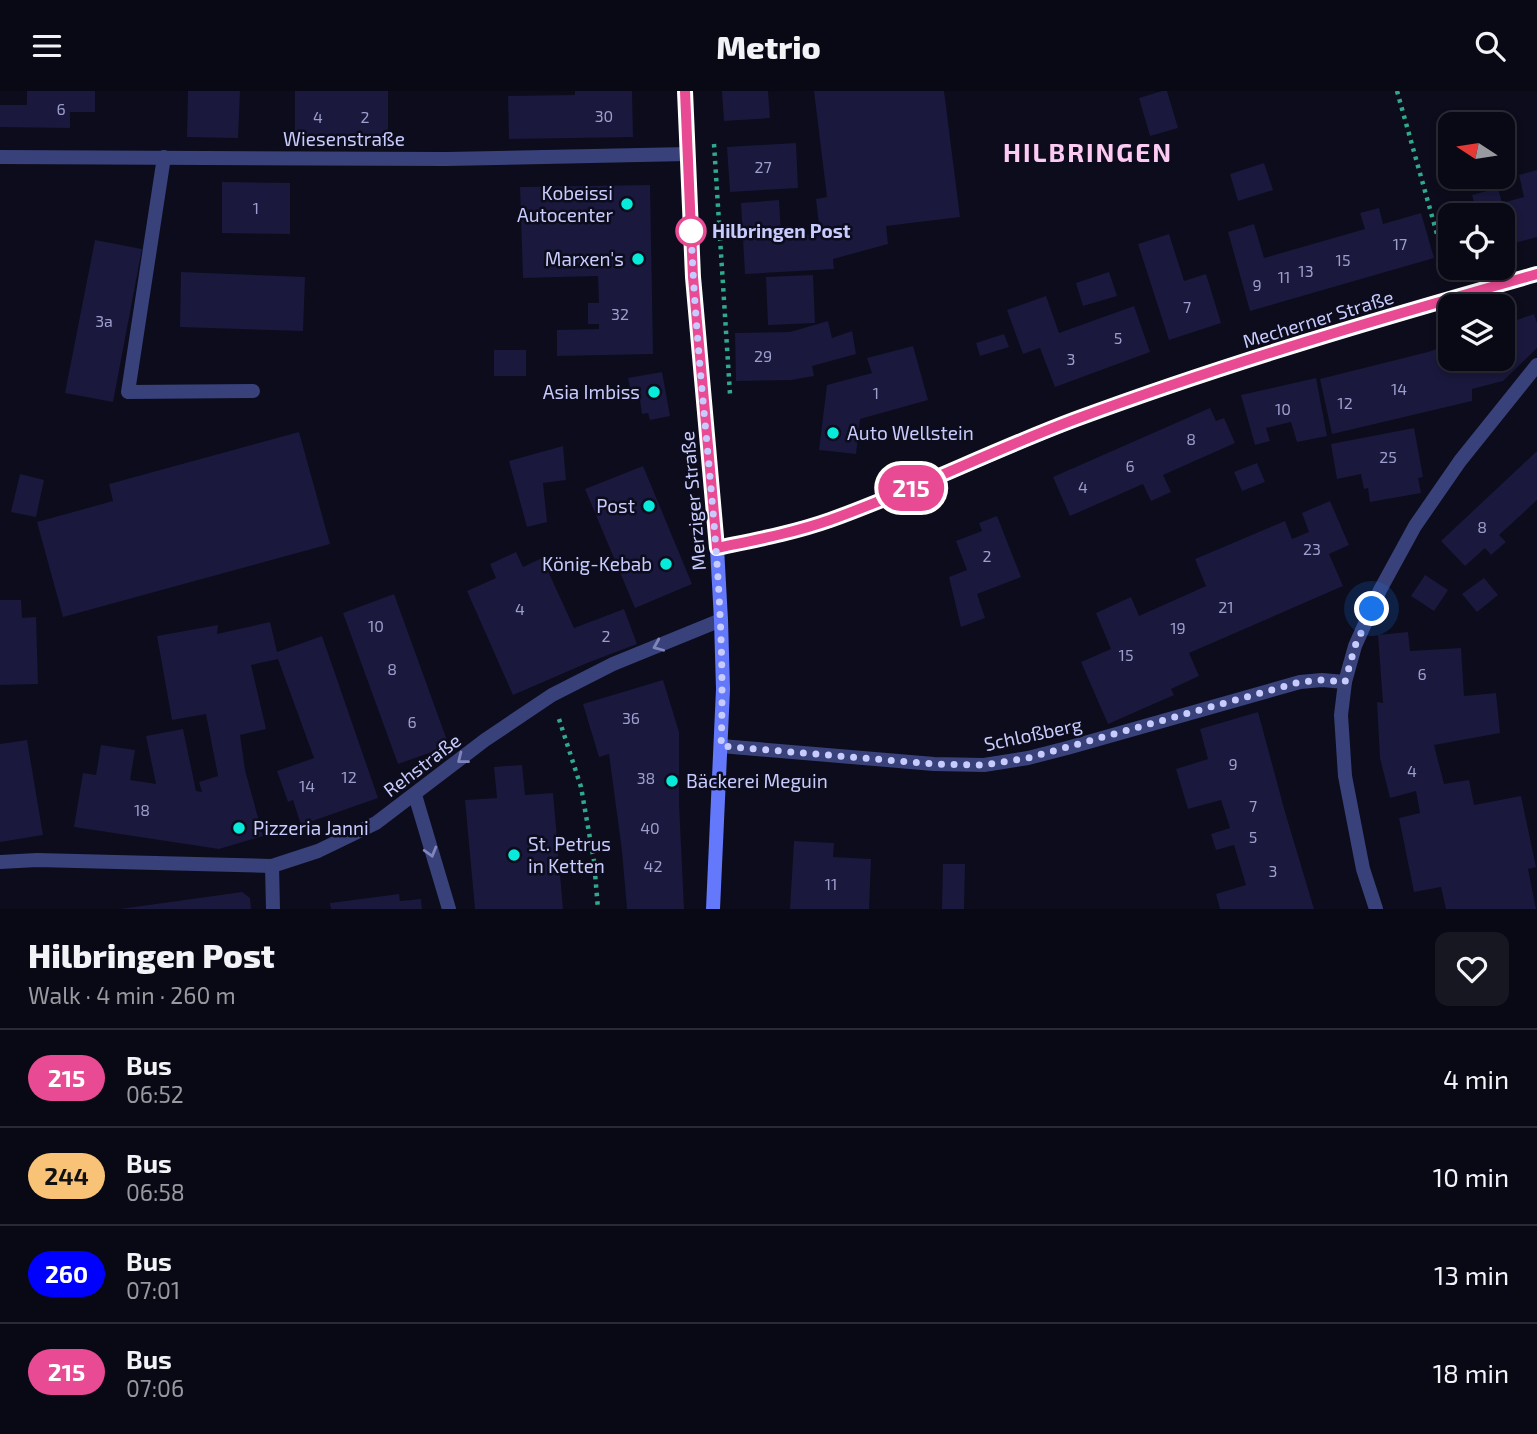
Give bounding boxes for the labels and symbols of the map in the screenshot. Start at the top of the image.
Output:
house number: 6 [56,99,66,118]
house number: 30 [595,106,613,125]
house number: 4 [313,107,323,126]
house number: 2 [361,107,370,126]
north arrow [1438,112,1516,189]
street label: Wiesenstraße [283,127,405,150]
district label: HILBRINGEN [1003,136,1173,167]
house number: 27 [754,157,772,176]
place label: Kobeissi Autocenter [517,181,613,226]
marker: Kobeissi Autocenter [619,196,635,212]
house number: 1 [253,198,259,217]
marker: Hilbringen Post [676,216,706,246]
place label: Hilbringen Post [712,219,851,242]
house number: 17 [1393,234,1407,253]
place label: Marxen's [545,247,624,270]
house number: 15 [1336,250,1350,269]
marker: Marxen's [630,251,646,267]
house number: 13 [1298,261,1314,280]
house number: 11 [1278,267,1290,286]
house number: 9 [1252,275,1262,294]
street label: Mecherner Straße [1240,285,1396,352]
house number: 7 [1183,297,1191,316]
house number: 32 [611,304,629,323]
house number: 3a [95,311,113,330]
house number: 5 [1114,328,1122,347]
house number: 29 [754,346,772,365]
house number: 3 [1067,349,1075,368]
house number: 14 [1391,379,1407,398]
place label: Asia Imbiss [543,380,640,403]
house number: 1 [873,383,879,402]
marker: Asia Imbiss [646,384,662,400]
house number: 12 [1337,393,1353,412]
house number: 10 [1275,399,1291,418]
place label: Auto Wellstein [847,421,974,444]
marker: Auto Wellstein [825,425,841,441]
house number: 8 [1186,429,1196,448]
street label: Merziger Straße [675,430,710,572]
house number: 25 [1379,447,1397,466]
house number: 6 [1125,456,1135,475]
line badge: 215 [871,465,951,511]
house number: 4 [1078,477,1088,496]
place label: Post [596,494,635,517]
marker: Post [641,498,657,514]
house number: 8 [1477,517,1487,536]
house number: 23 [1303,539,1321,558]
house number: 2 [983,546,992,565]
place label: König-Kebab [542,552,652,575]
marker: König-Kebab [658,556,674,572]
your location [1354,591,1389,626]
house number: 21 [1218,597,1234,616]
house number: 4 [515,599,525,618]
house number: 10 [368,616,384,635]
house number: 19 [1170,618,1186,637]
house number: 2 [602,626,611,645]
one-way arrow [652,637,664,651]
house number: 15 [1119,645,1133,664]
house number: 8 [387,659,397,678]
house number: 6 [1417,664,1427,683]
house number: 36 [622,708,640,727]
house number: 6 [407,712,417,731]
street label: Schloßberg [982,712,1084,755]
street label: Rehstraße [378,728,465,801]
one-way arrow [457,750,469,763]
house number: 9 [1228,754,1238,773]
house number: 4 [1407,761,1417,780]
house number: 12 [341,767,357,786]
house number: 38 [637,768,655,787]
place label: Bäckerei Meguin [686,769,828,792]
marker: Bäckerei Meguin [664,773,680,789]
house number: 14 [299,776,315,795]
house number: 7 [1249,796,1257,815]
house number: 18 [134,800,150,819]
place label: Pizzeria Janni [253,816,369,839]
house number: 40 [640,818,660,837]
marker: Pizzeria Janni [231,820,247,836]
house number: 5 [1249,827,1257,846]
place label: St. Petrus in Ketten [528,832,611,877]
one-way arrow [423,846,437,858]
marker: St. Petrus in Ketten [506,847,522,863]
house number: 42 [644,856,662,875]
house number: 3 [1269,861,1277,880]
house number: 11 [825,874,837,893]

